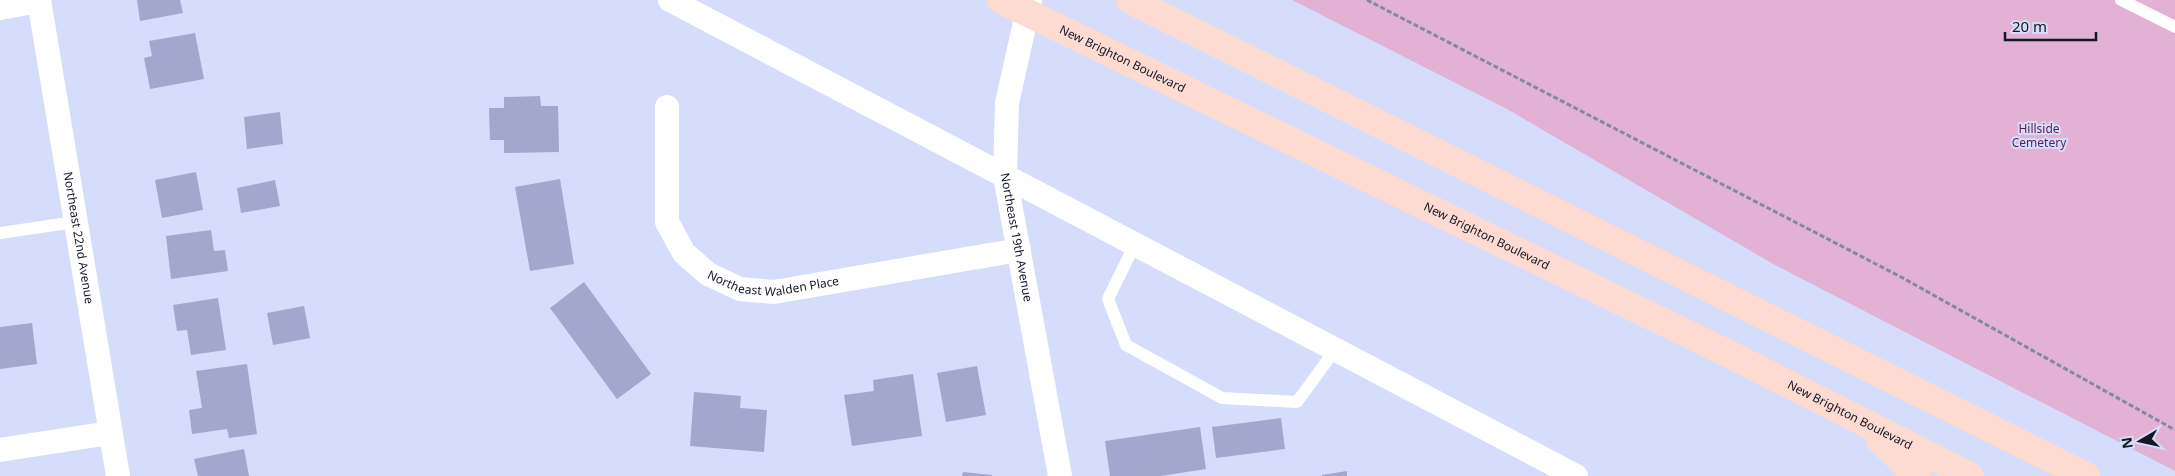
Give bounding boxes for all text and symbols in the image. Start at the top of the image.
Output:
scale bar [2005,10,2096,42]
text: 20 m [2012,16,2047,36]
street label: New Brighton Boulevard [1057,21,1188,96]
park label: Hillside Cemetery [2012,120,2067,151]
street label: Northeast 22nd Avenue [60,170,98,305]
street label: Northeast 19th Avenue [997,172,1037,303]
street label: New Brighton Boulevard [1421,198,1553,274]
street label: Northeast Walden Place [705,266,840,300]
street label: New Brighton Boulevard [1785,376,1916,454]
north arrow [2115,416,2165,466]
text: N [2116,436,2137,450]

